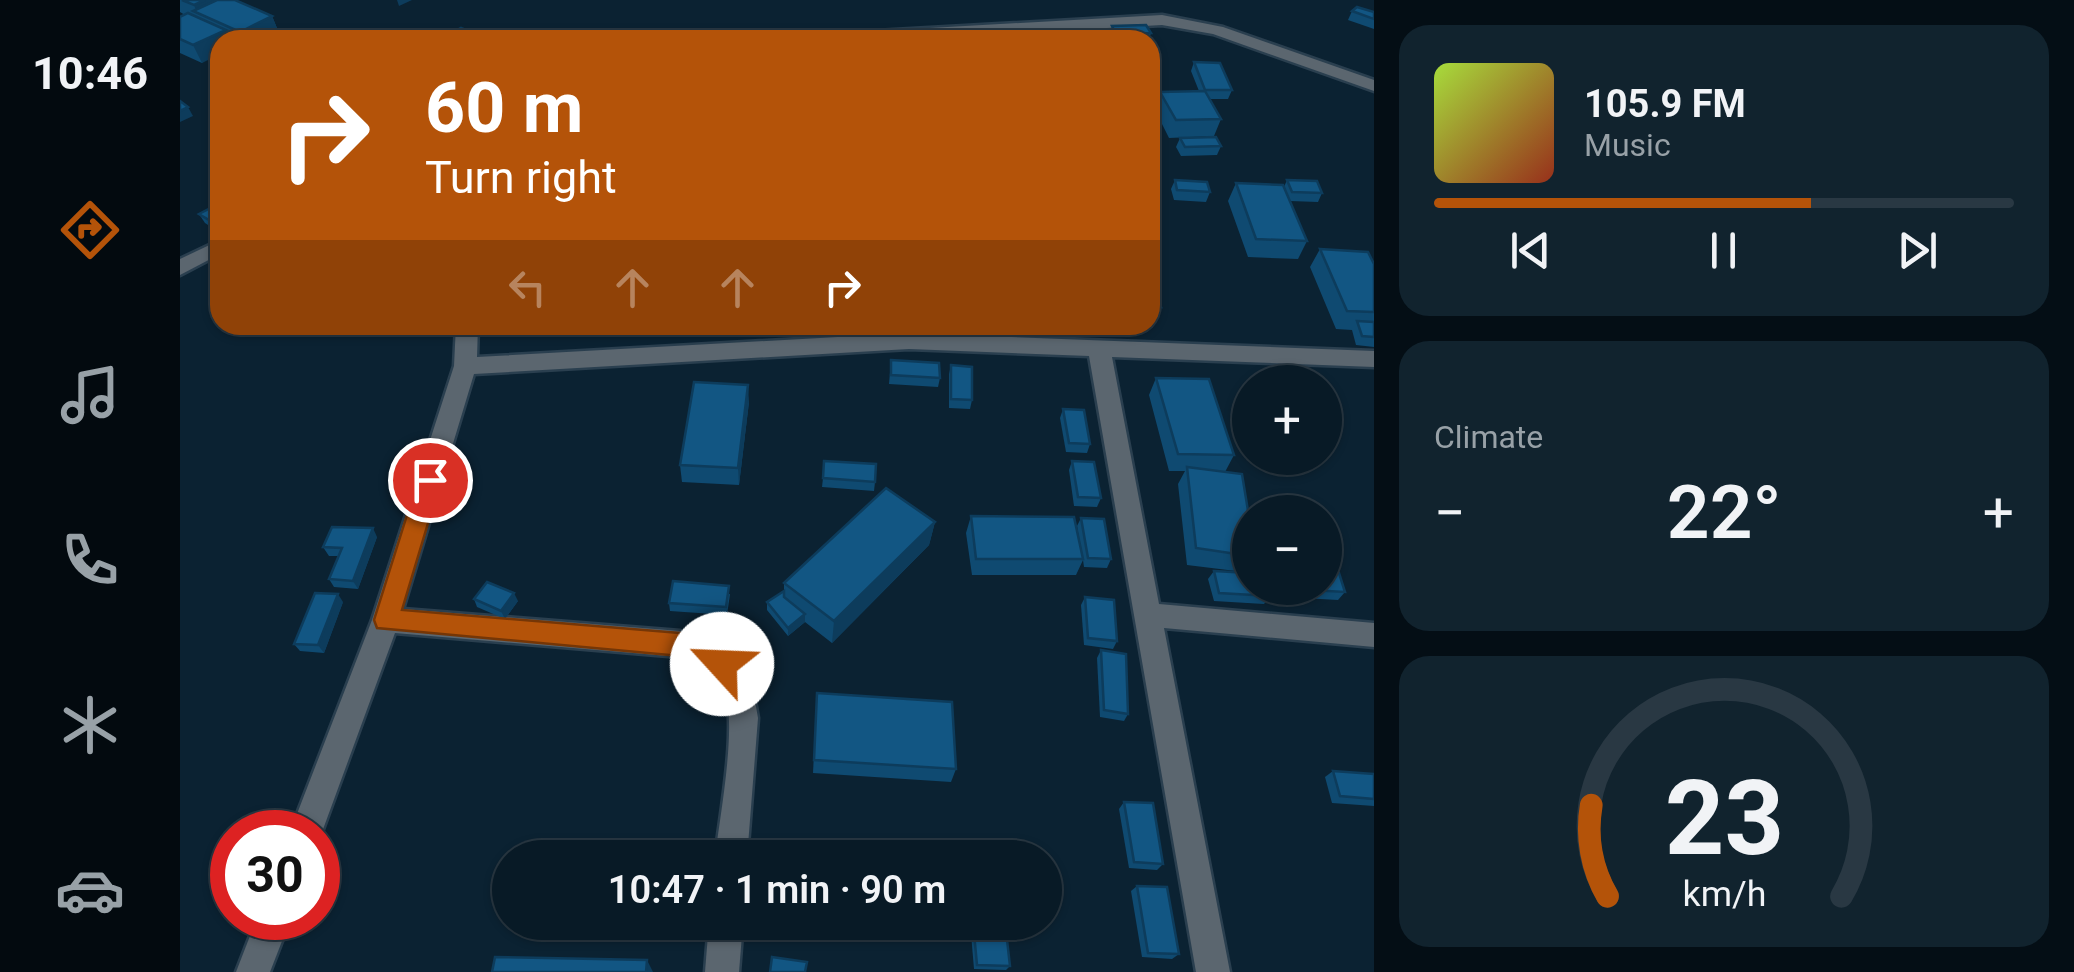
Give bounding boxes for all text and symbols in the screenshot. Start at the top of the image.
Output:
text: 10:46 [32,47,148,100]
text: 60 m [425,67,583,149]
icon: right [260,70,390,200]
text: 105.9 FM [1584,82,1746,126]
text: Music [1584,126,1671,164]
text: Turn right [425,151,617,204]
icon: directions [55,195,125,265]
icon: previous [1503,223,1558,278]
icon: pause [1696,223,1751,278]
icon: next [1890,223,1945,278]
icon: left [500,260,555,315]
icon: ahead [605,260,660,315]
icon: ahead [710,260,765,315]
icon: right [815,260,870,315]
icon: music [55,360,125,430]
map controls [1232,365,1342,605]
button: + [1232,365,1342,475]
text: Climate [1434,418,1543,456]
pin [388,438,473,523]
icon: arrive [403,453,458,508]
text: 22° [1667,468,1781,556]
text: − [1434,481,1465,545]
text: + [1983,481,2014,545]
button: − [1232,495,1342,605]
icon: phone [55,525,125,595]
position arrow [670,612,774,716]
icon: climate [55,690,125,760]
text: 23 [1664,758,1784,879]
speed limit sign: 30 [210,810,340,940]
icon: car [55,855,125,925]
text: 10:47 · 1 min · 90 m [608,868,946,912]
text: km/h [1682,873,1766,915]

